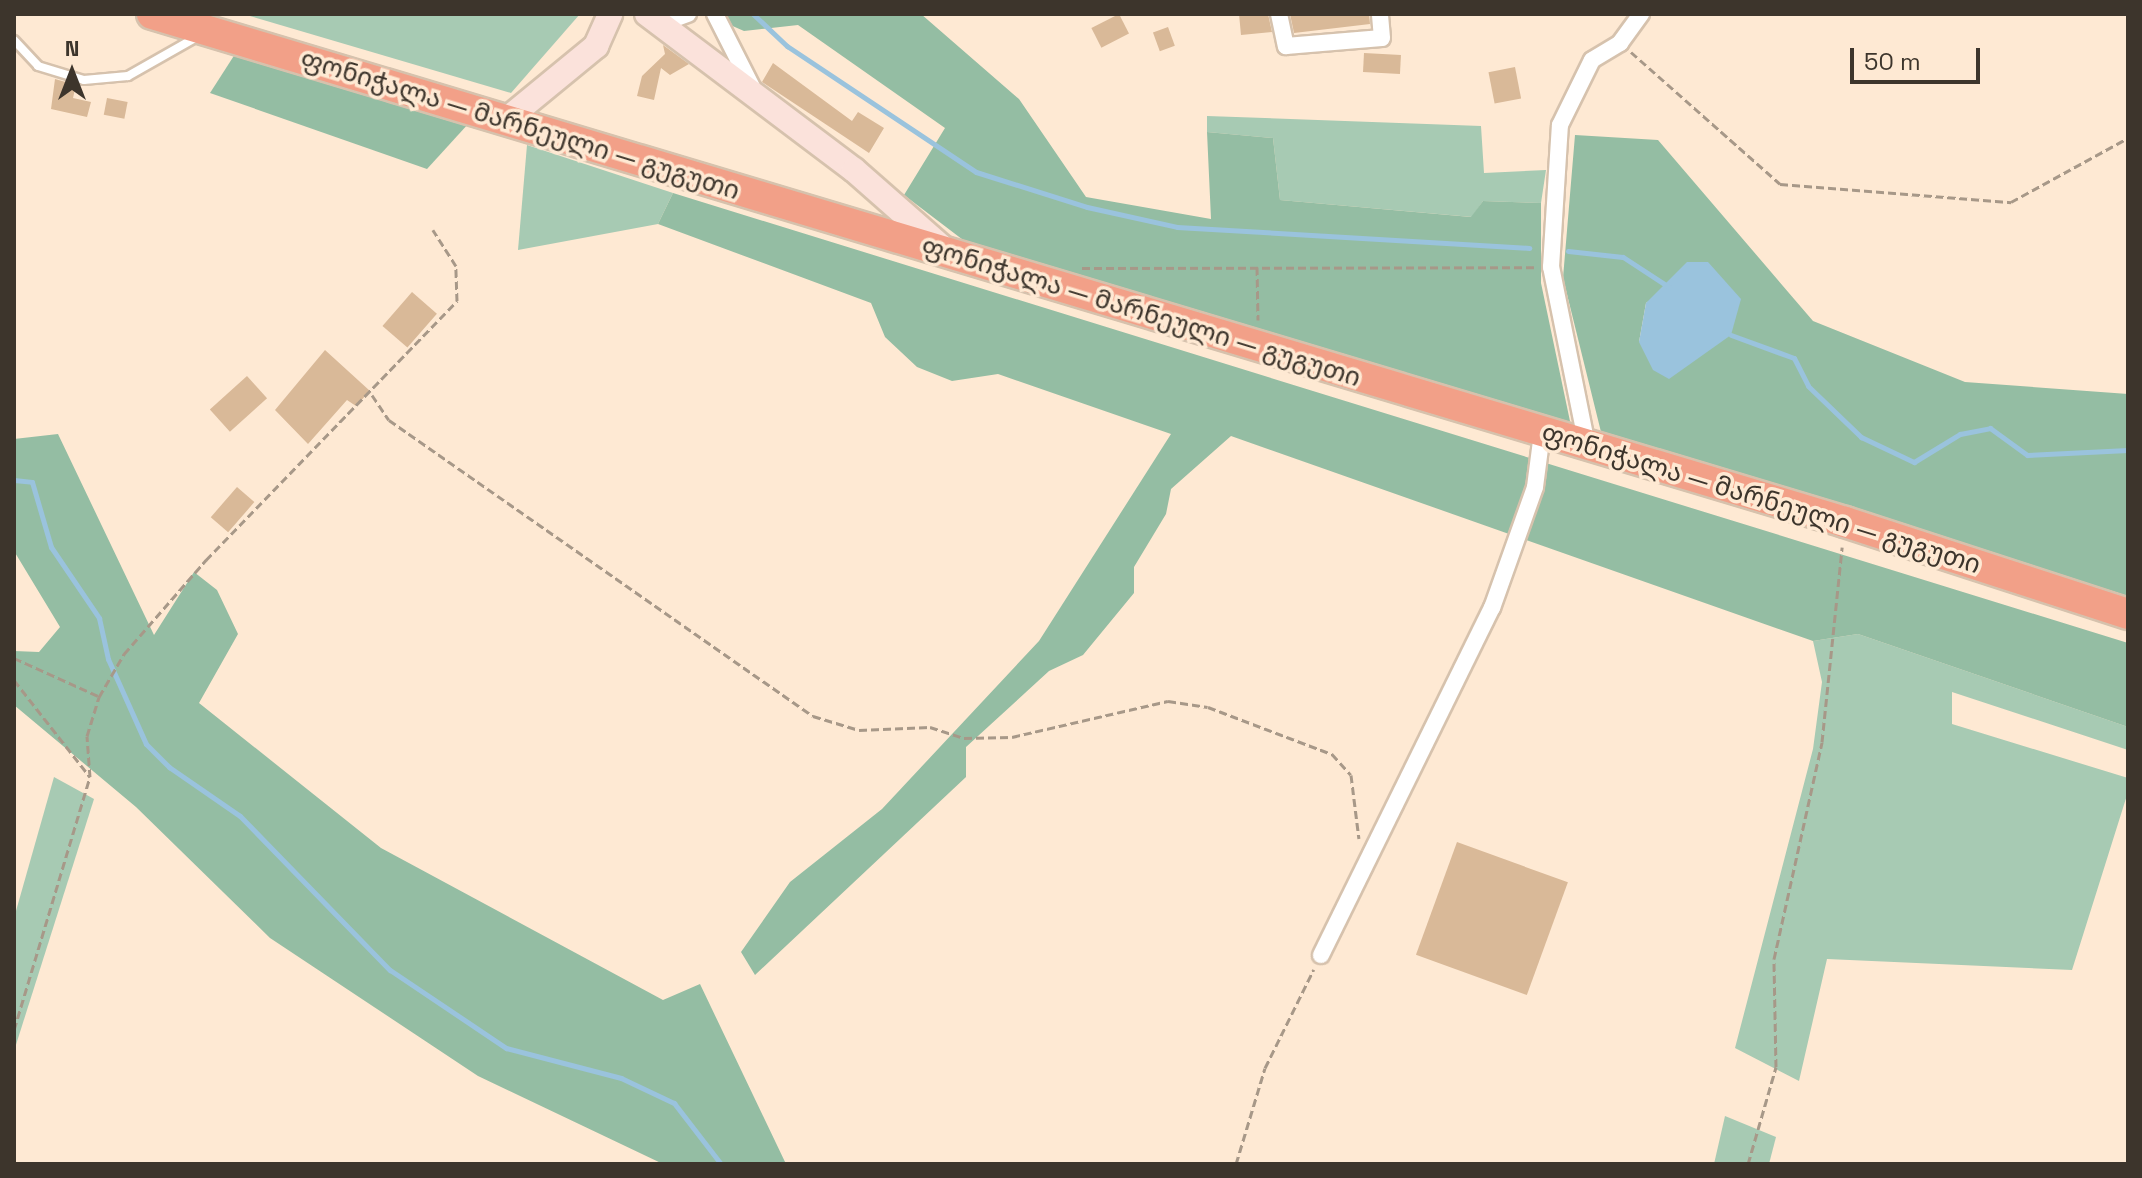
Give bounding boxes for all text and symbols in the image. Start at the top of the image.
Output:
north arrow [32,32,112,112]
scale bar [1854,32,1984,82]
text: N [65,34,79,62]
street label: ფონიჭალა — მარნეული — გუგუთი [295,43,745,207]
text: 50 m [1864,46,1921,77]
street label: ფონიჭალა — მარნეული — გუგუთი [916,230,1366,394]
street label: ფონიჭალა — მარნეული — გუგუთი [1536,417,1986,581]

